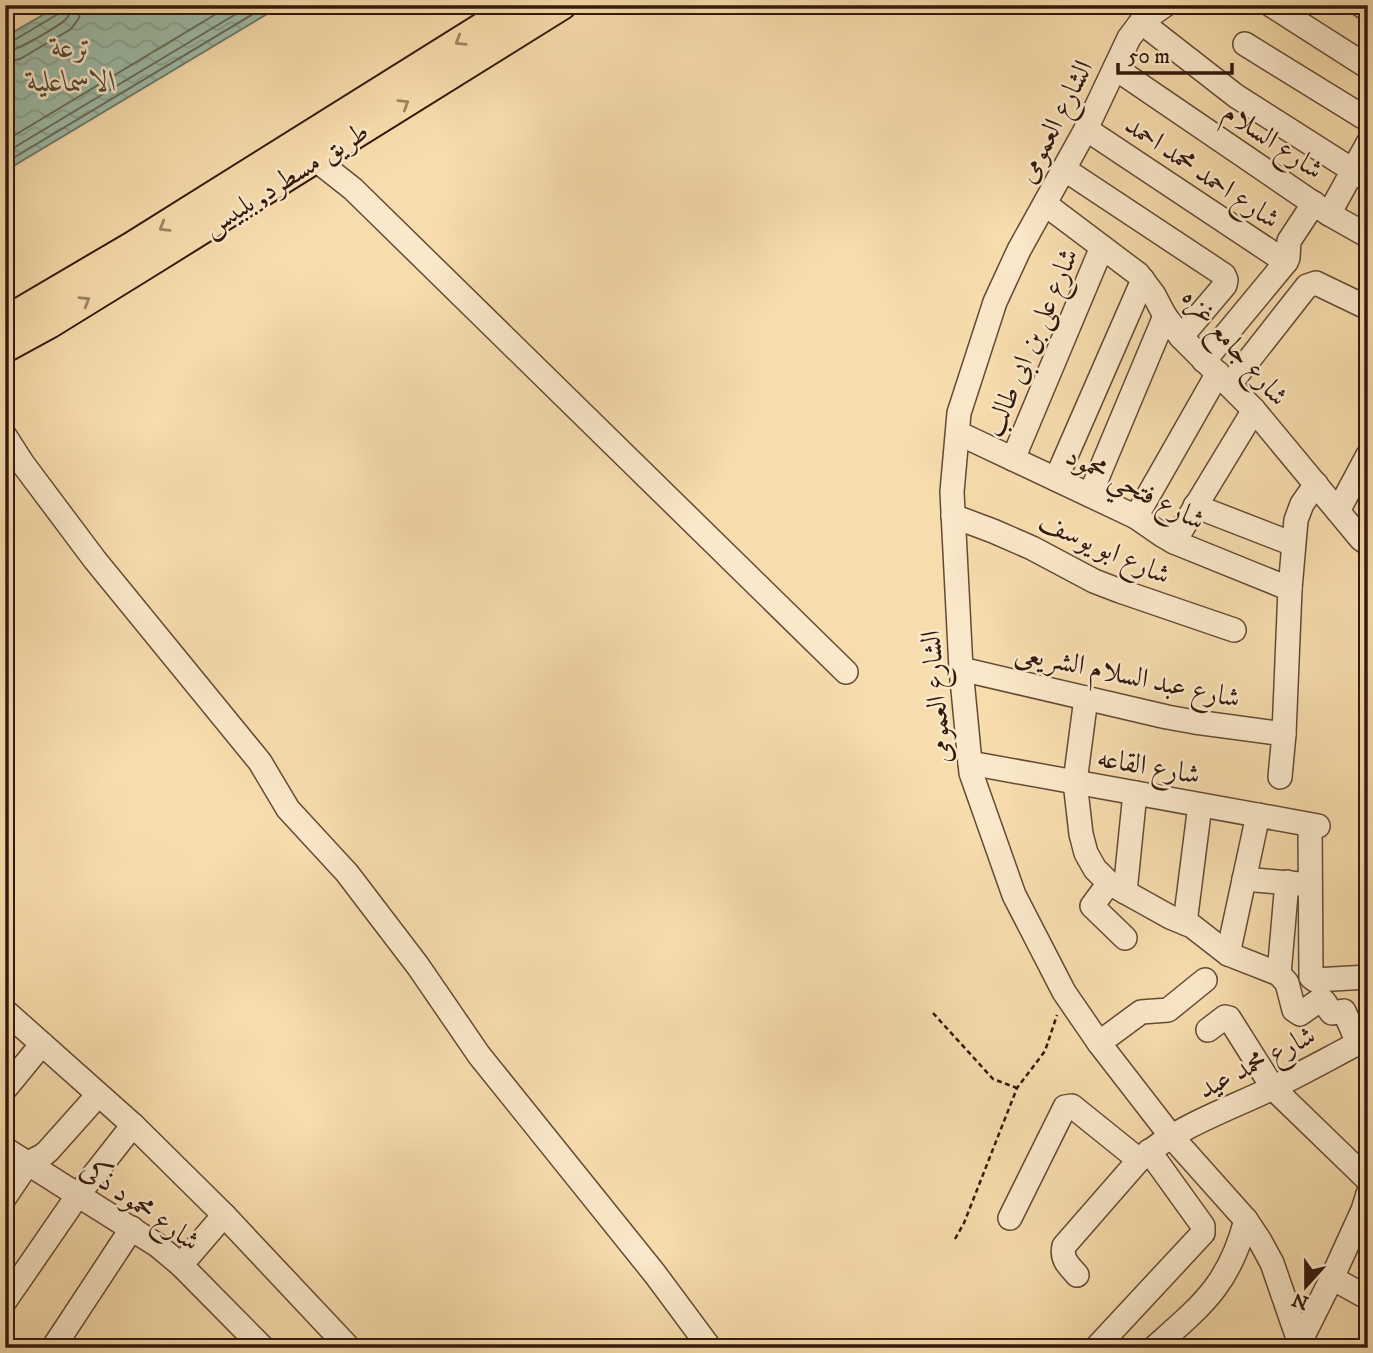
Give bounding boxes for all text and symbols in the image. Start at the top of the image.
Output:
water label: ترعة الاسماعلية [24,30,117,101]
scale bar [1118,32,1231,76]
one-way arrow [455,33,468,46]
text: 50 m [1128,44,1170,70]
street label: الشارع العمومى [1009,54,1106,191]
street label: شارع السلام [1213,95,1330,192]
one-way arrow [396,99,409,112]
street label: شارع احمد محمد احمد [1115,108,1286,241]
street label: طريق مسطرد, بلبيس [196,114,376,244]
one-way arrow [158,218,171,231]
street label: شارع على بن ابى طالب [976,243,1091,444]
street label: شارع جامع غزه [1169,281,1296,418]
one-way arrow [78,297,91,310]
street label: شارع فتحي محمود [1056,438,1211,546]
street label: شارع ابو يوسف [1031,504,1176,598]
street label: الشارع العمومى [913,628,965,765]
street label: شارع عبد السلام الشريعى [1011,635,1244,722]
street label: شارع القاعه [1094,740,1203,798]
street label: شارع محمد عيد [1192,1018,1324,1111]
street label: شارع محمود ذكى [71,1151,207,1263]
north arrow [1272,1252,1342,1322]
text: N [1289,1287,1312,1314]

